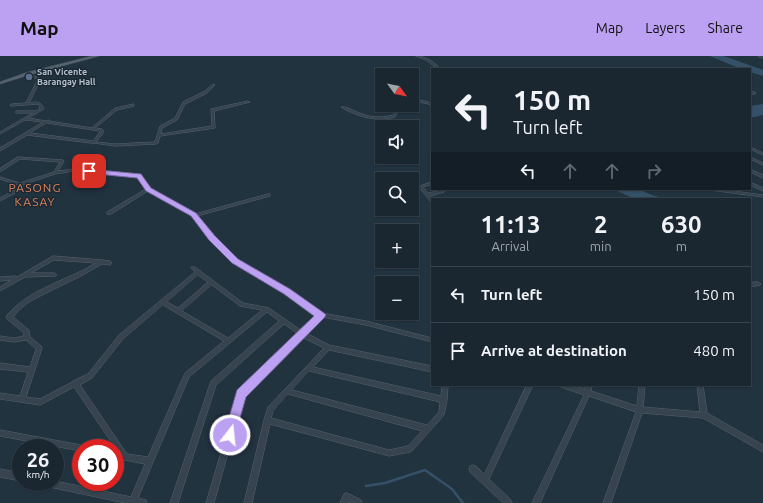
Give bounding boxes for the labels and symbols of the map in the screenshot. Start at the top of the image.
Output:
place label: San Vicente Barangay Hall [37,67,96,87]
north arrow [375,68,419,112]
marker: San Vicente Barangay Hall [24,72,34,82]
pin [72,154,106,188]
district label: PASONG KASAY [9,181,61,208]
position arrow [209,414,251,456]
speed limit sign: 30 [72,439,124,491]

